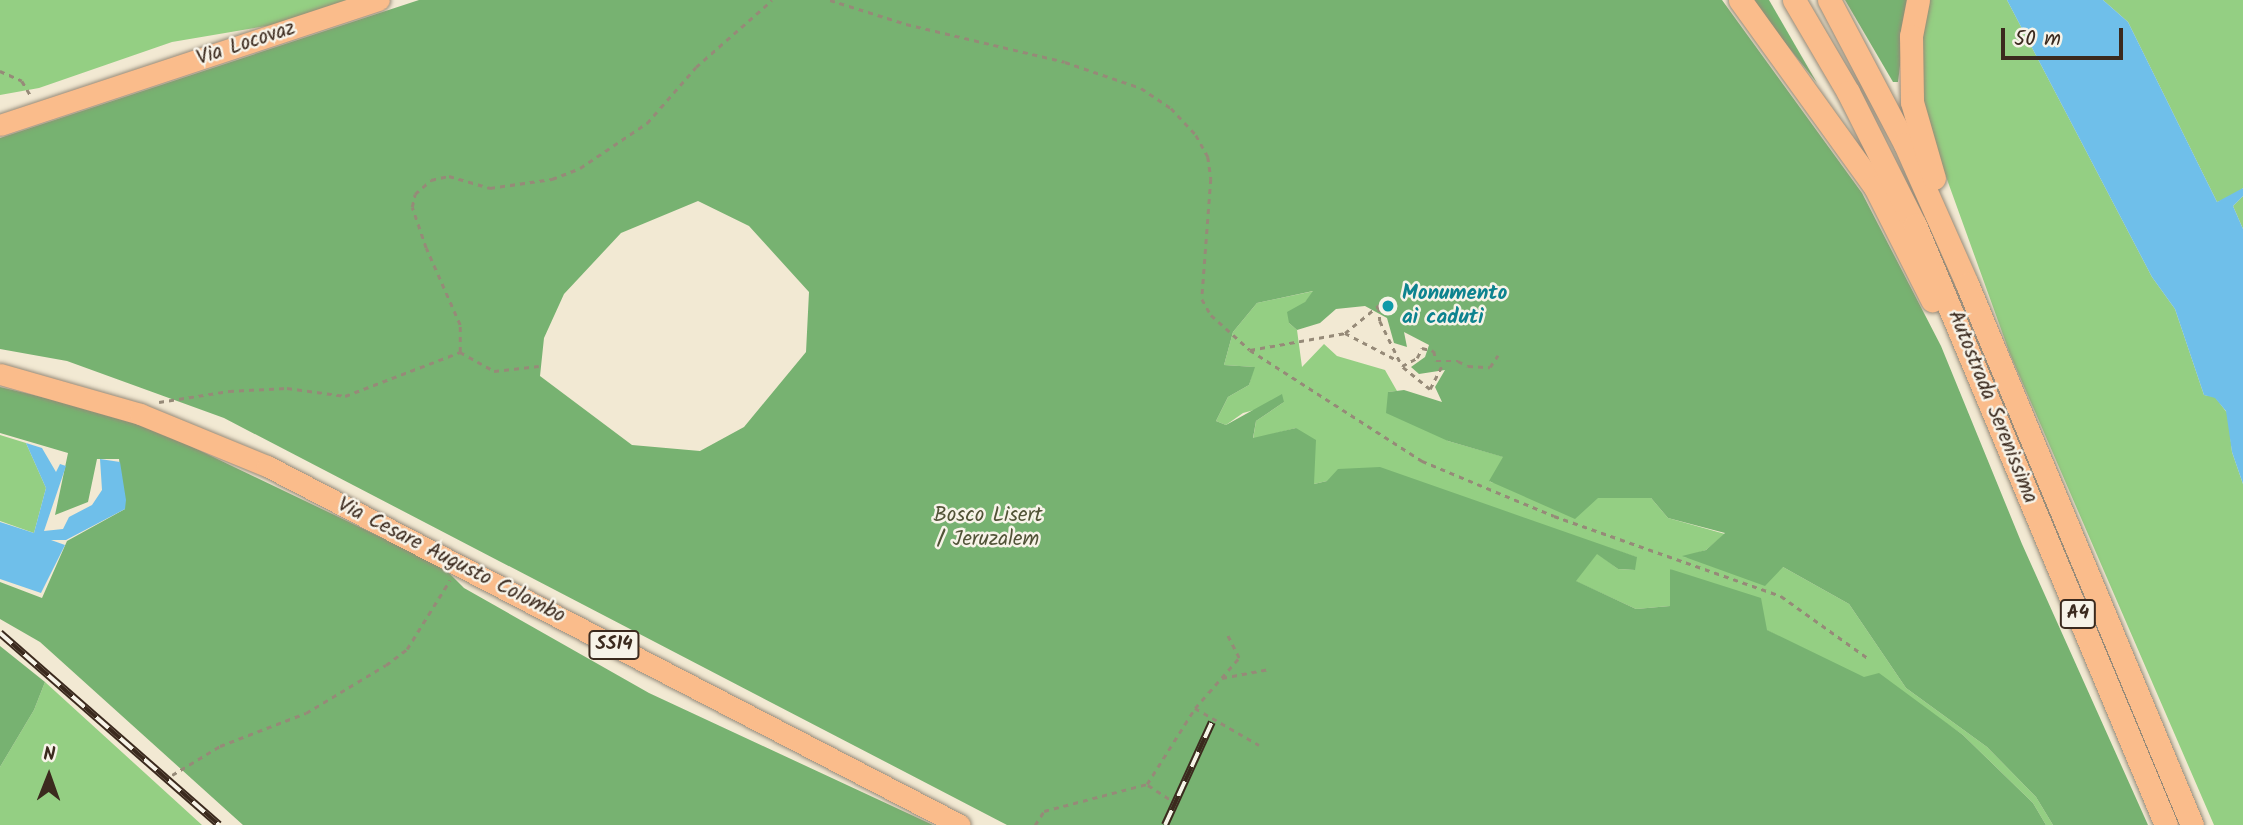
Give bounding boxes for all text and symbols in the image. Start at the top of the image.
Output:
scale bar [2005,14,2128,58]
street label: Via Locovaz [193,16,299,72]
text: 50 m [2014,23,2061,56]
place label: Monumento ai caduti [1402,281,1507,331]
marker: Monumento ai caduti [1380,298,1396,314]
street label: Autostrada Serenissima [1942,307,2042,507]
street label: Via Cesare Augusto Colombo [333,493,569,629]
park label: Bosco Lisert / Jeruzalem [933,503,1043,553]
road number: A4 [2059,598,2097,629]
road number: SS14 [588,630,640,660]
text: N [43,740,56,770]
north arrow [14,741,84,811]

